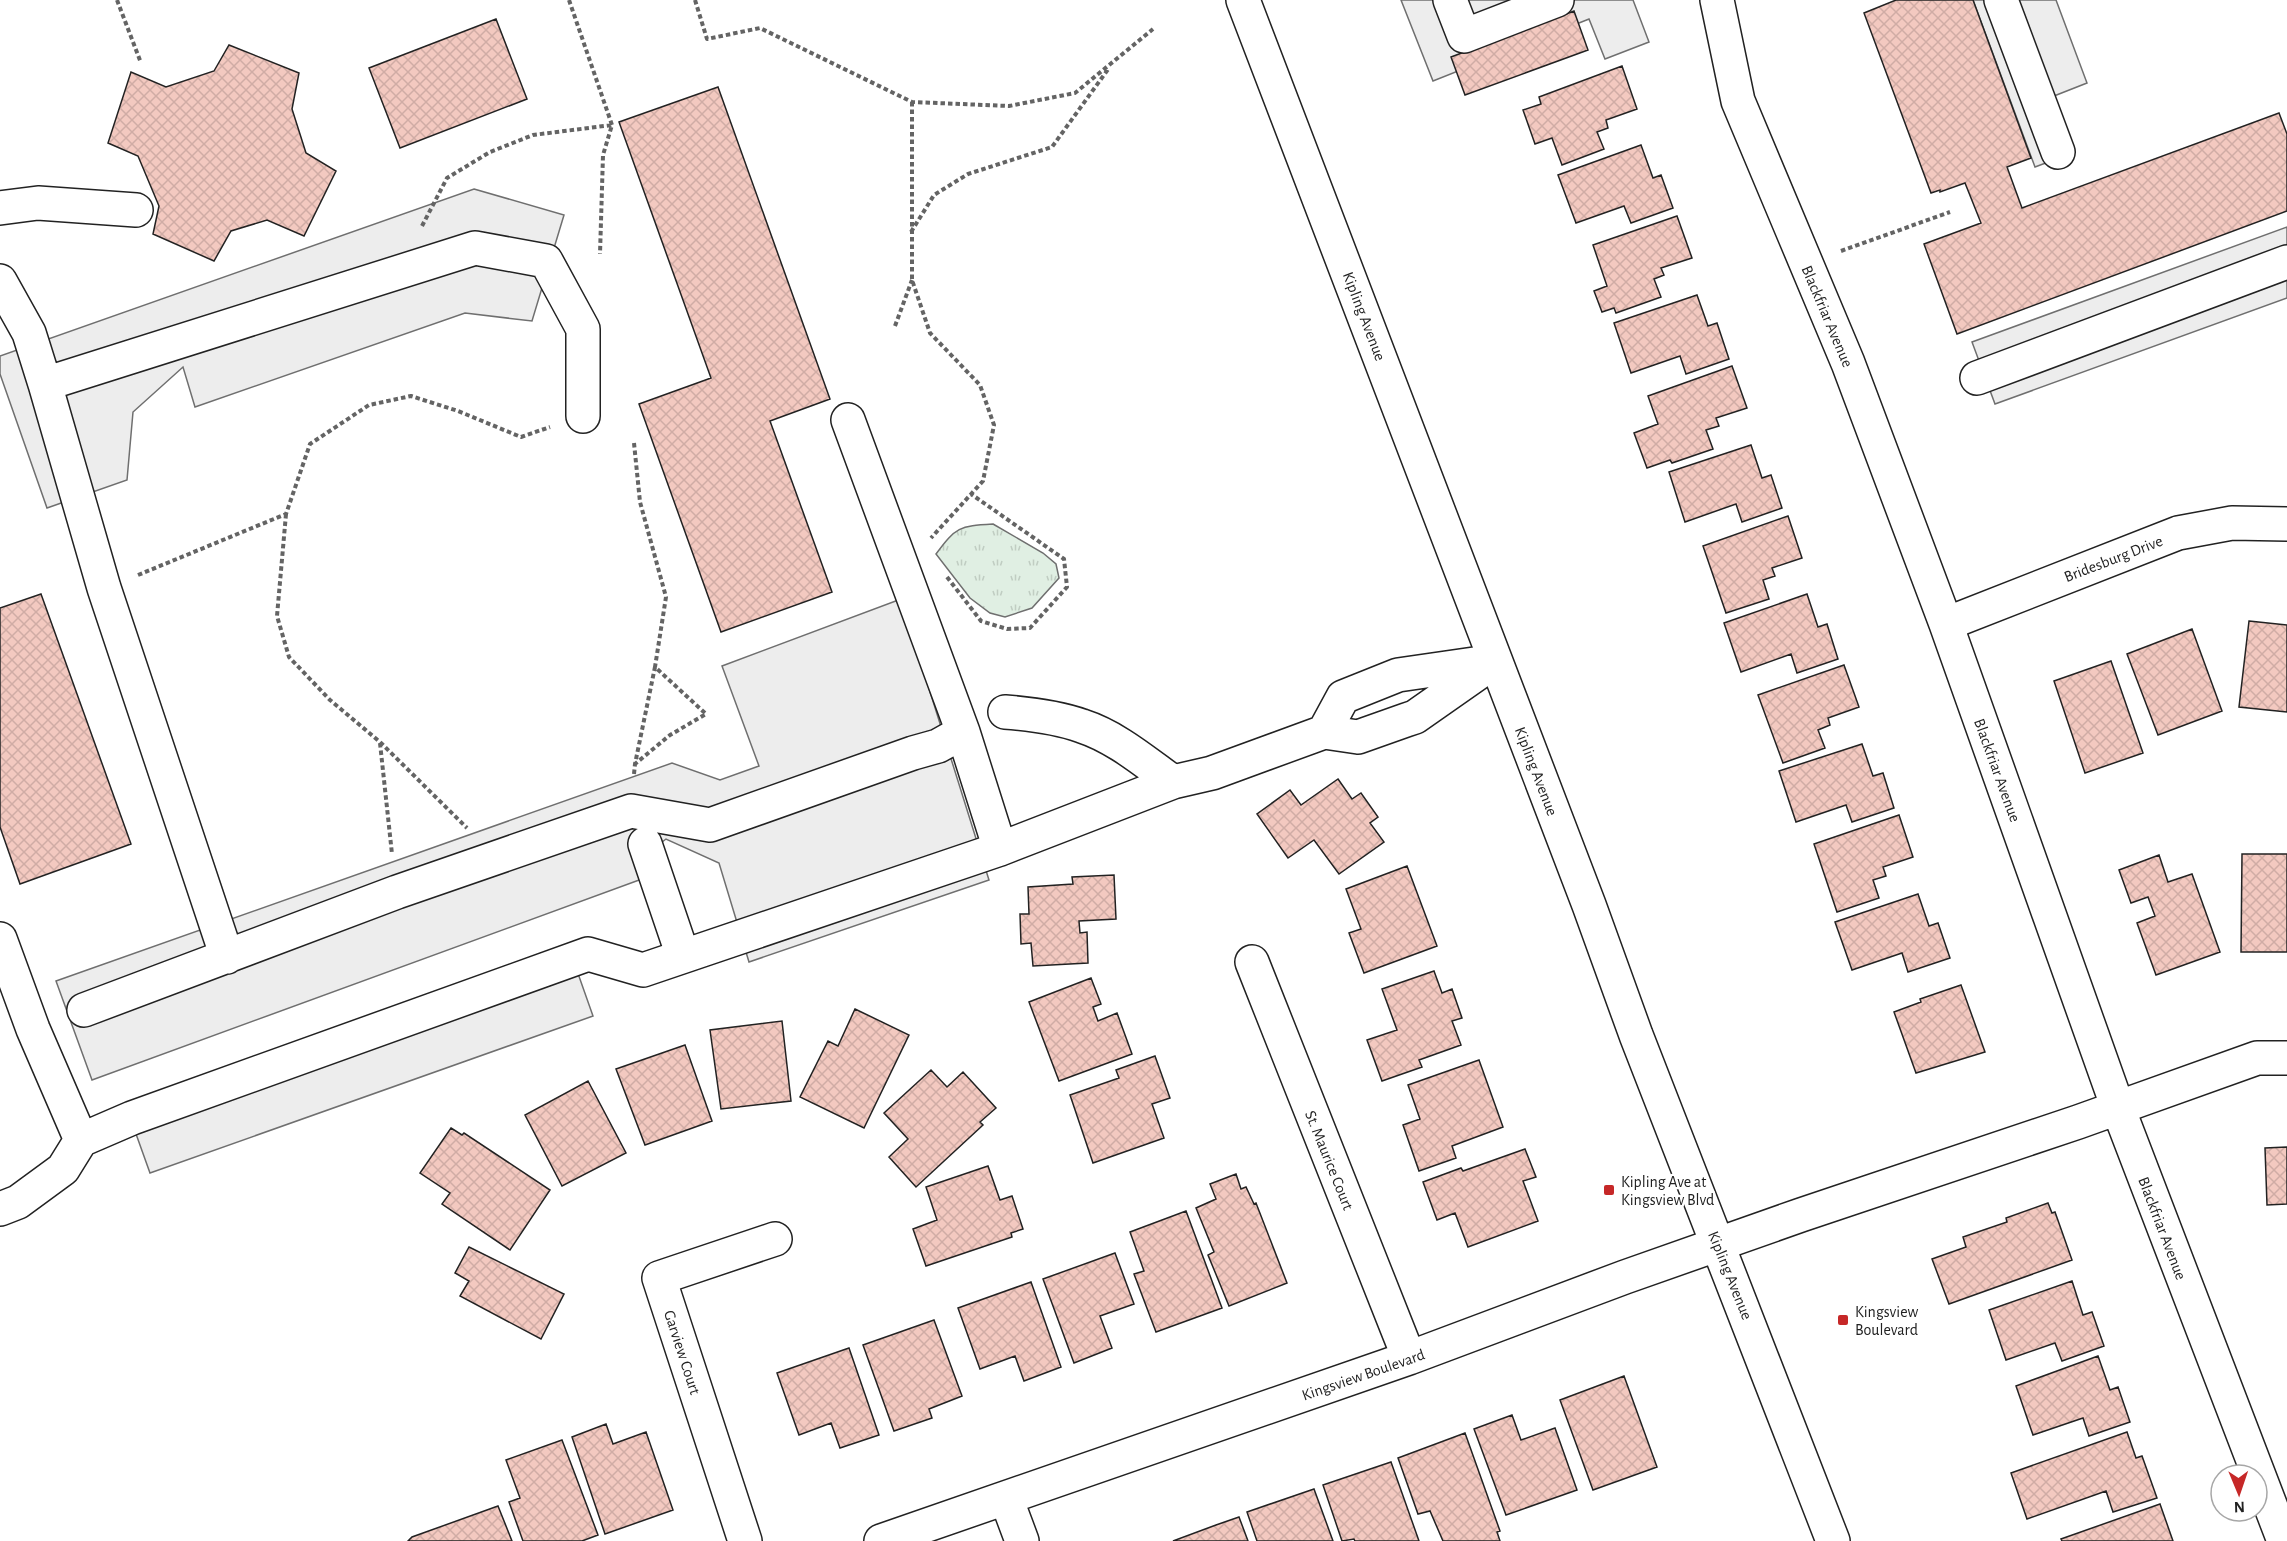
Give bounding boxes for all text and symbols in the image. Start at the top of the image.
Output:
street label: Blackfriar Avenue [1798,263,1856,370]
street label: Kipling Avenue [1340,270,1388,363]
street label: Bridesburg Drive [2062,533,2165,585]
street label: Blackfriar Avenue [1971,716,2023,824]
street label: Kipling Avenue [1512,725,1560,818]
street label: St. Maurice Court [1302,1108,1356,1212]
place label: Kipling Ave at Kingsview Blvd [1621,1174,1714,1208]
street label: Blackfriar Avenue [2135,1175,2189,1282]
marker: Kipling Ave at Kingsview Blvd [1602,1183,1616,1197]
street label: Kipling Avenue [1705,1229,1755,1322]
place label: Kingsview Boulevard [1855,1304,1919,1338]
street label: Garview Court [661,1308,703,1396]
marker: Kingsview Boulevard [1836,1313,1850,1327]
street label: Kingsview Boulevard [1300,1346,1427,1404]
north arrow [2209,1463,2269,1523]
text: N [2234,1499,2245,1515]

